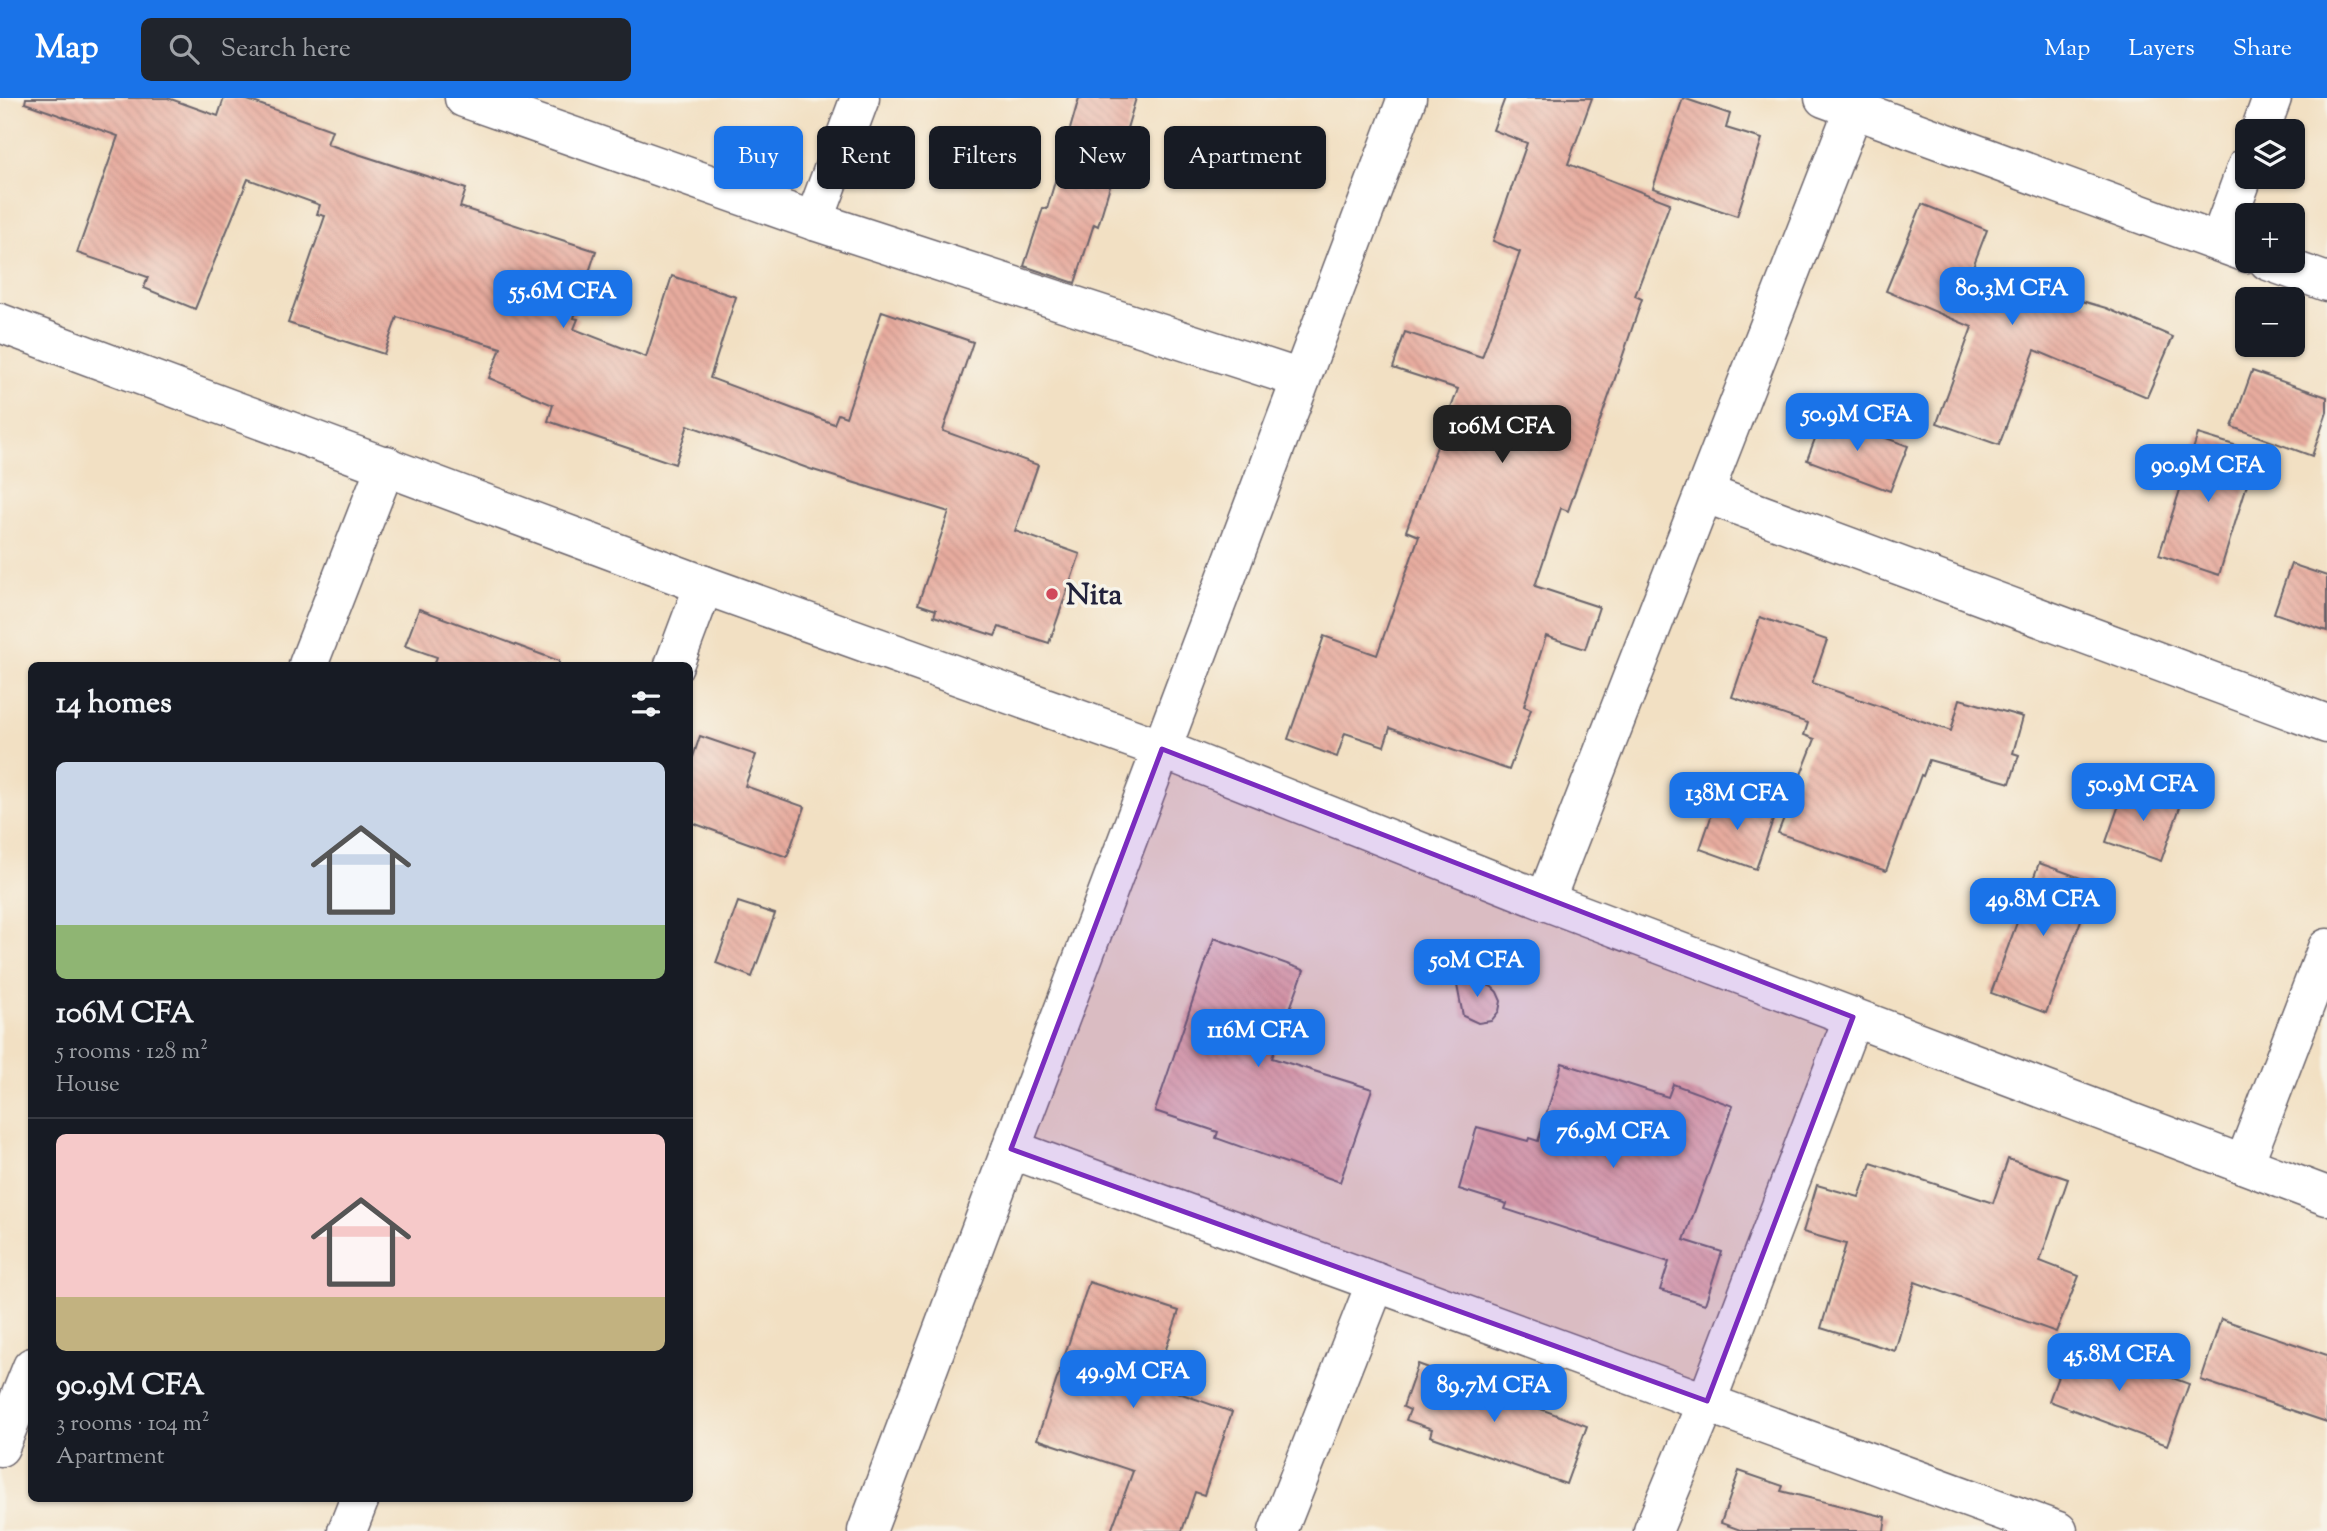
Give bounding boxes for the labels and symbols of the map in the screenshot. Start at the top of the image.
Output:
pin: 80.3M CFA [1932,268,2092,327]
pin: 55.6M CFA [483,271,643,330]
pin: 50.9M CFA [1777,394,1937,453]
pin: 106M CFA [1430,406,1574,465]
pin: 90.9M CFA [2128,444,2288,504]
place label: Nita [1066,575,1122,618]
marker: Nita [1044,586,1060,602]
pin: 50.9M CFA [2063,764,2223,823]
pin: 138M CFA [1665,772,1809,832]
pin: 49.8M CFA [1963,878,2123,938]
pin: 50M CFA [1412,940,1542,999]
pin: 116M CFA [1186,1010,1330,1069]
pin: 76.9M CFA [1533,1110,1693,1170]
pin: 45.8M CFA [2039,1334,2199,1393]
pin: 49.9M CFA [1053,1350,1213,1410]
pin: 89.7M CFA [1414,1364,1574,1424]

